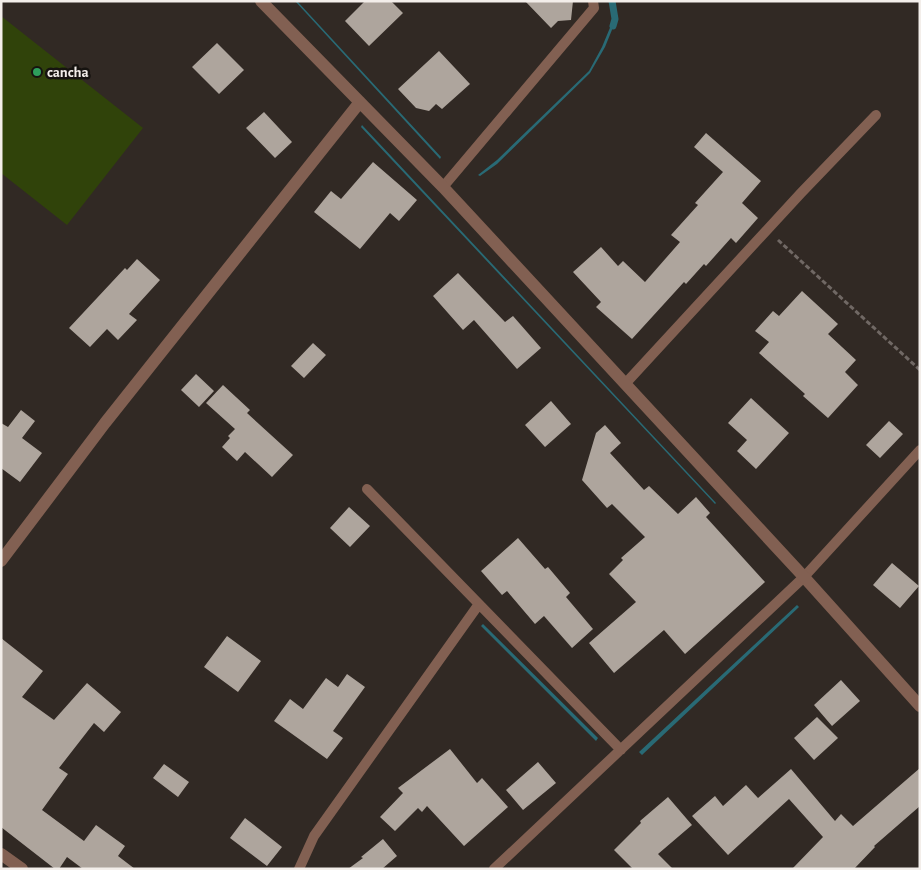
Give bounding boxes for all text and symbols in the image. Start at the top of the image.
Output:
place label: cancha [47,65,89,80]
marker: cancha [31,66,43,78]

